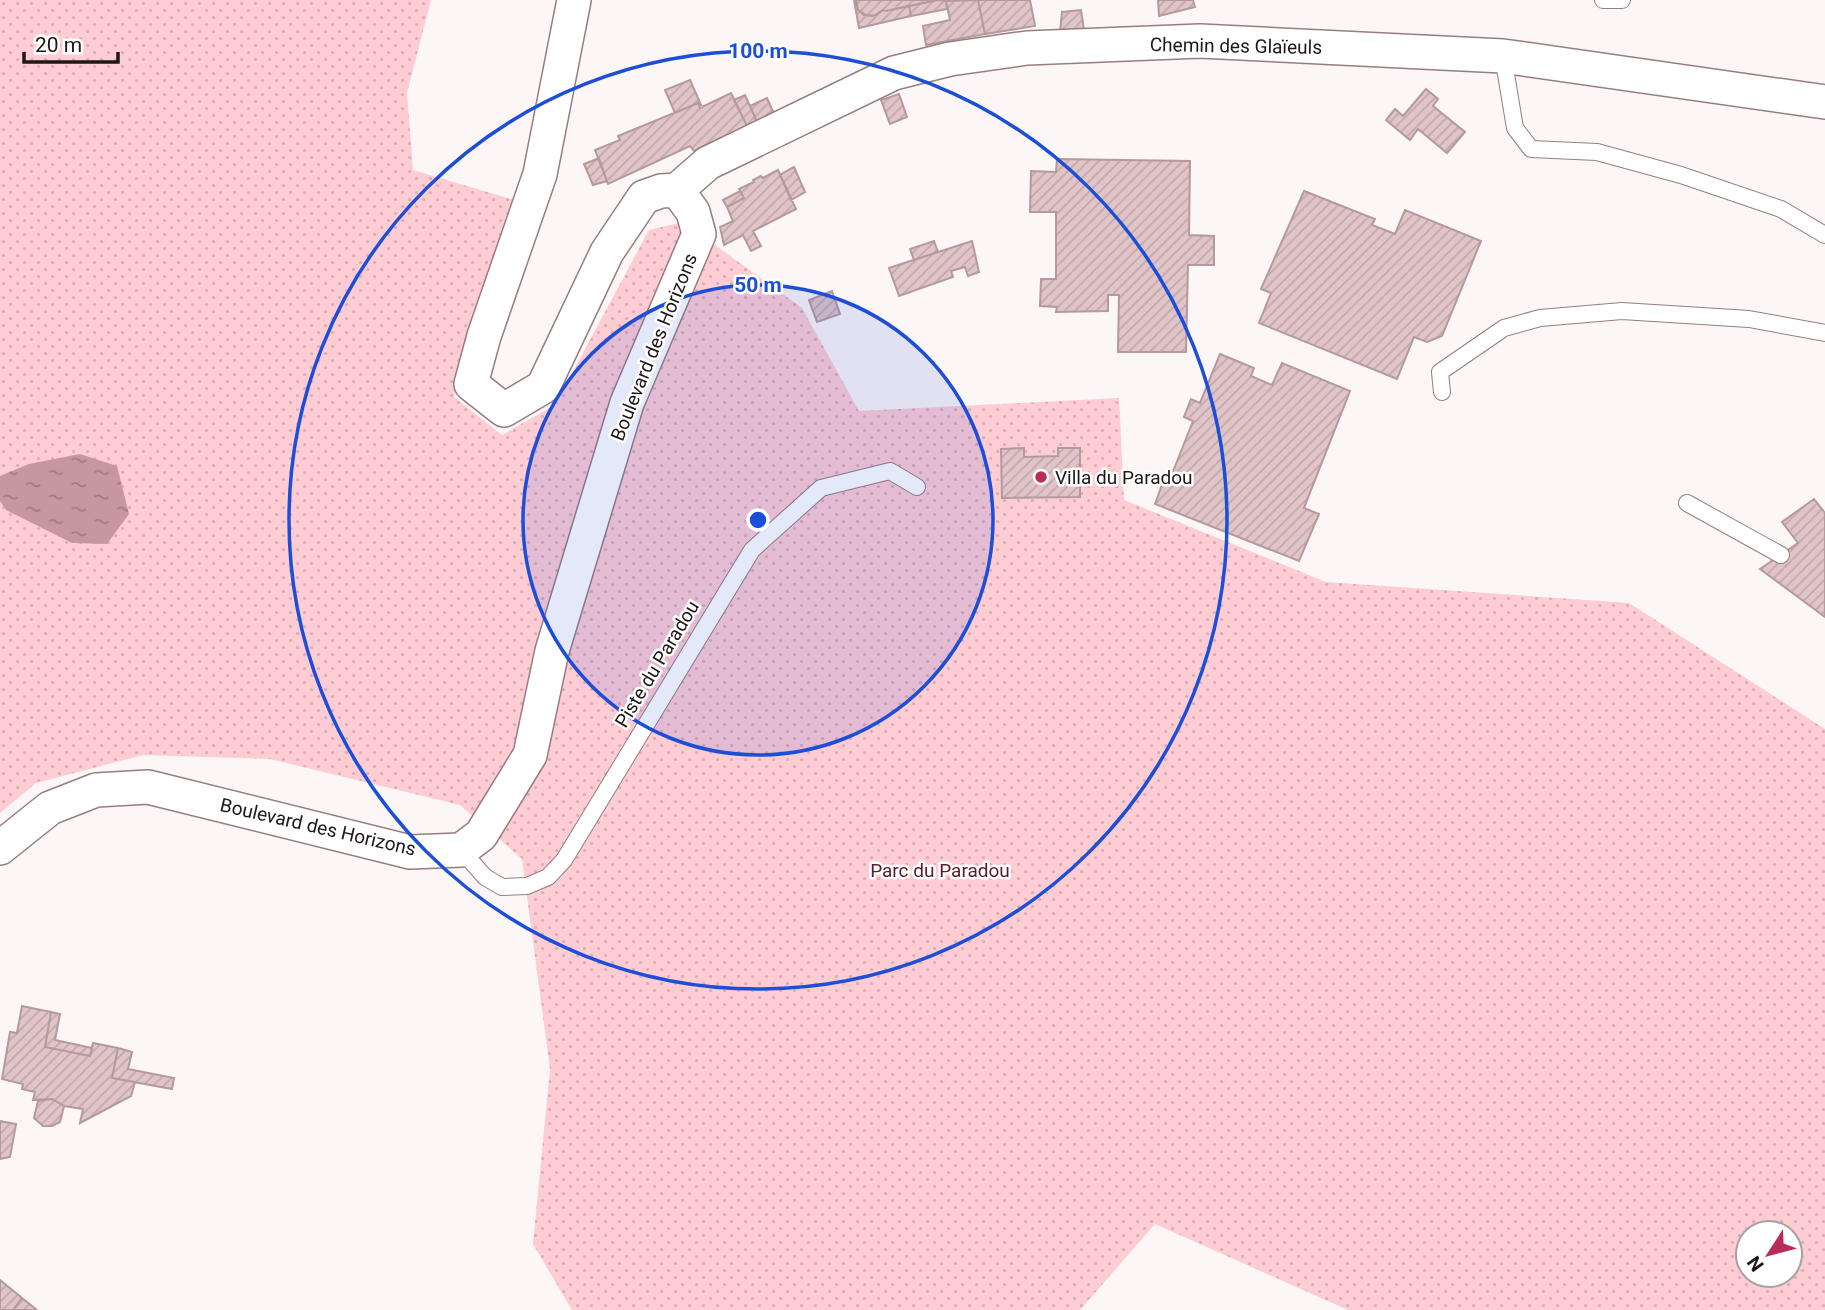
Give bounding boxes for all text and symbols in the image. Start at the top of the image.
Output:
scale bar [24,21,119,65]
text: 20 m [35,33,82,57]
street label: Chemin des Glaïeuls [1150,33,1322,59]
text: 100 m [728,39,788,63]
street label: Boulevard des Horizons [606,250,702,444]
text: 50 m [734,273,782,297]
place label: Villa du Paradou [1055,466,1193,489]
marker: Villa du Paradou [1033,469,1049,485]
centre of rings [746,508,770,532]
street label: Piste du Paradou [610,596,704,732]
street label: Boulevard des Horizons [218,793,418,861]
park label: Parc du Paradou [870,859,1010,882]
north arrow [1734,1219,1804,1289]
text: N [1742,1252,1769,1276]

